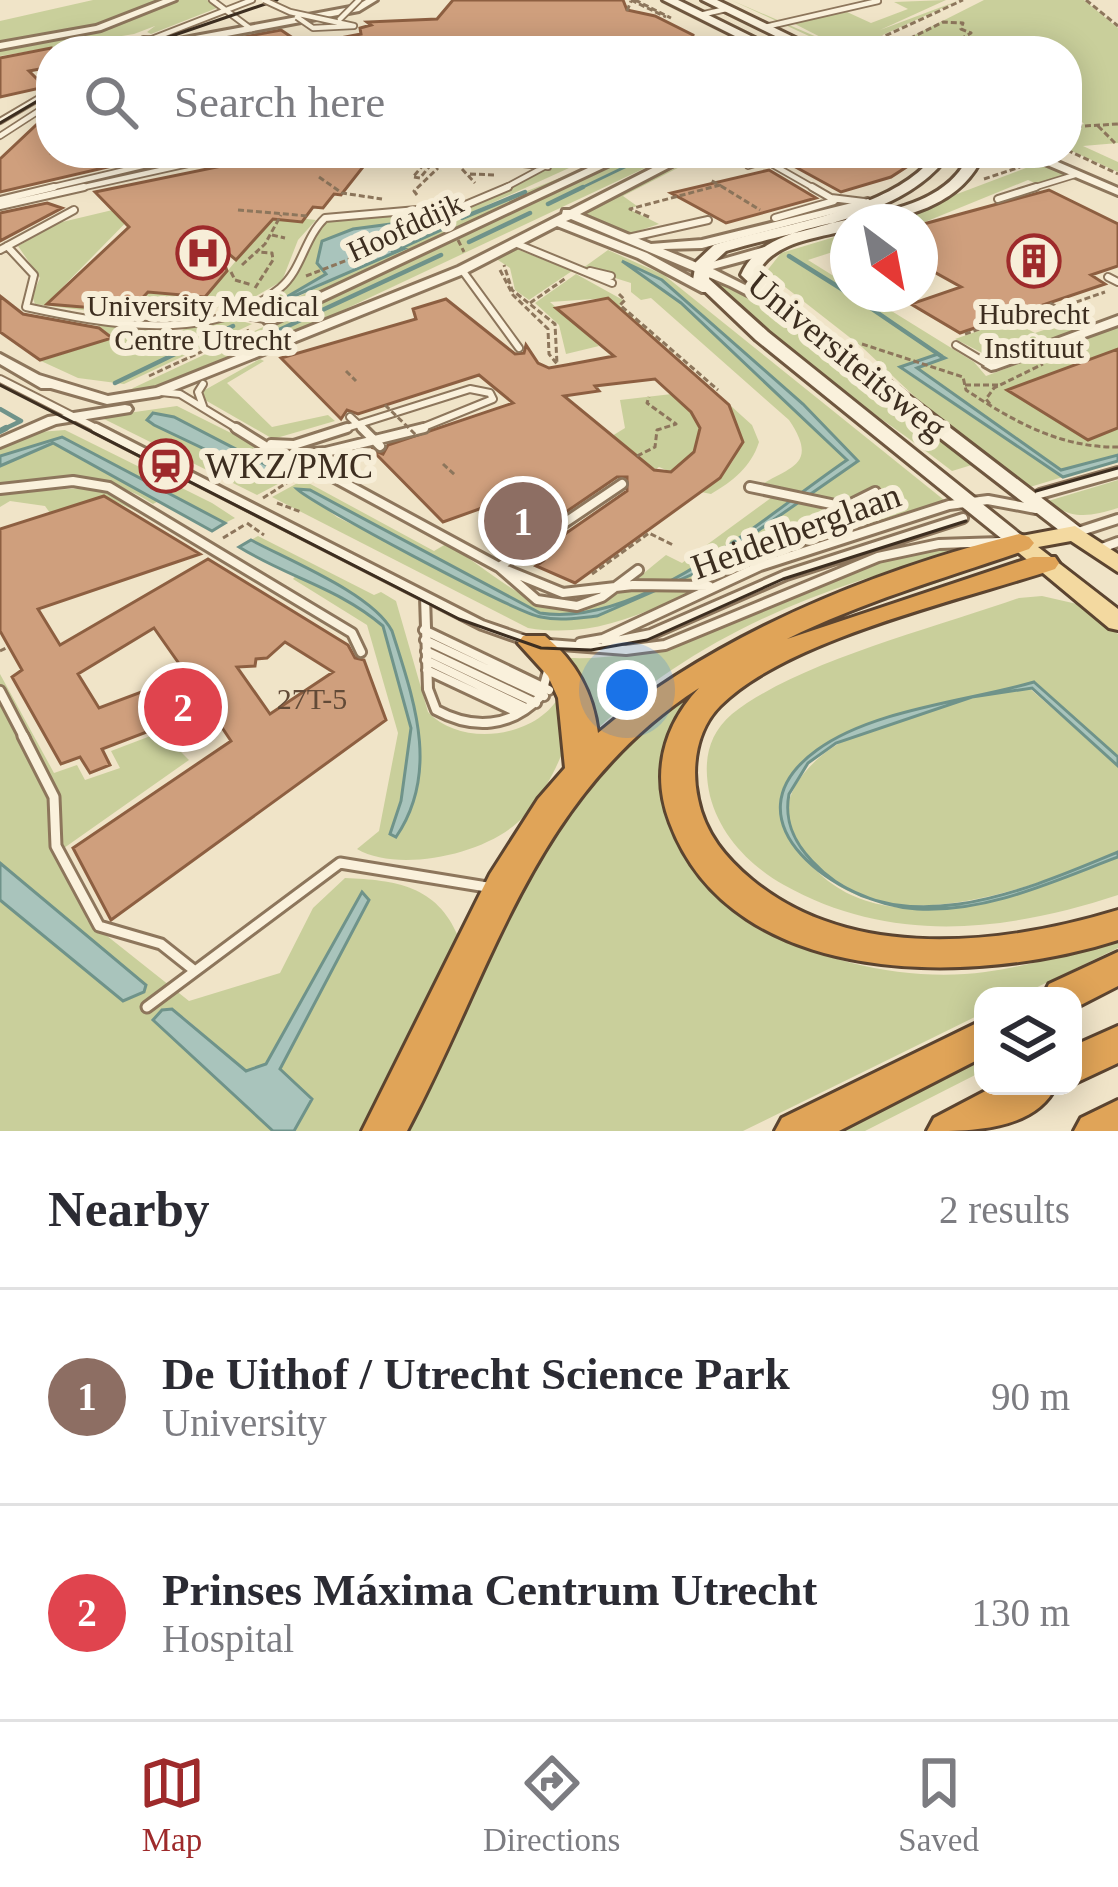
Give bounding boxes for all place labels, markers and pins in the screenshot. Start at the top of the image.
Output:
hospital icon: University Medical Centre Utrecht [175,225,231,281]
building icon: Hubrecht Instituut [1006,233,1062,289]
place label: University Medical Centre Utrecht [87,289,319,356]
place label: Hubrecht Instituut [978,297,1090,364]
station icon: WKZ/PMC [138,438,194,494]
place label: WKZ/PMC [205,446,373,486]
pin: 1 [484,476,562,566]
pin: 2 [144,662,222,752]

